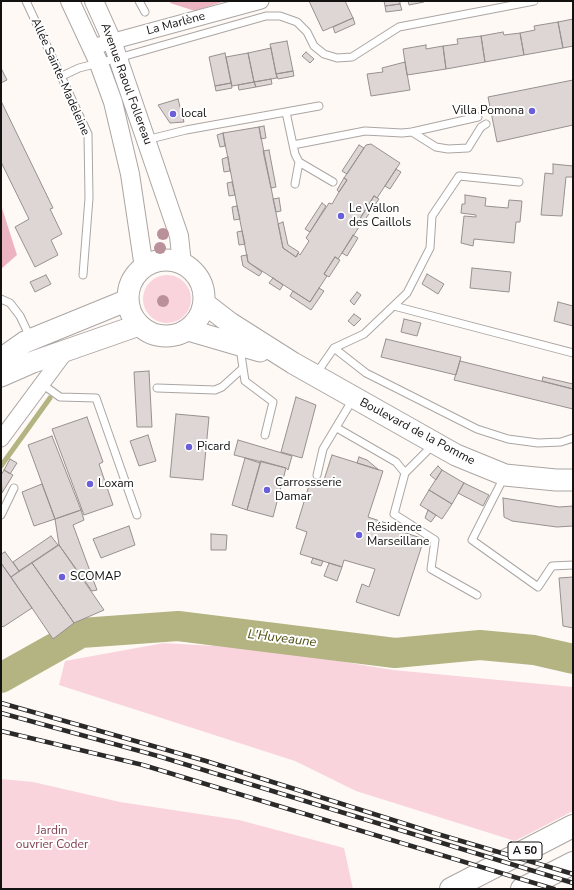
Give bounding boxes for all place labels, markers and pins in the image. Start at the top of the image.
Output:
place label: Villa Pomona [452,104,524,118]
marker: Villa Pomona [527,106,537,116]
place label: local [181,107,207,121]
marker: local [168,109,178,119]
place label: Le Vallon des Caillols [349,202,411,230]
marker: Le Vallon des Caillols [336,211,346,221]
place label: Picard [197,440,230,454]
marker: Picard [184,442,194,452]
place label: Carrossserie Damar [275,476,342,504]
place label: Loxam [98,477,134,491]
marker: Loxam [85,479,95,489]
marker: Carrossserie Damar [262,485,272,495]
place label: Résidence Marseillane [367,521,429,549]
marker: Résidence Marseillane [354,530,364,540]
place label: SCOMAP [70,570,121,584]
marker: SCOMAP [57,572,67,582]

